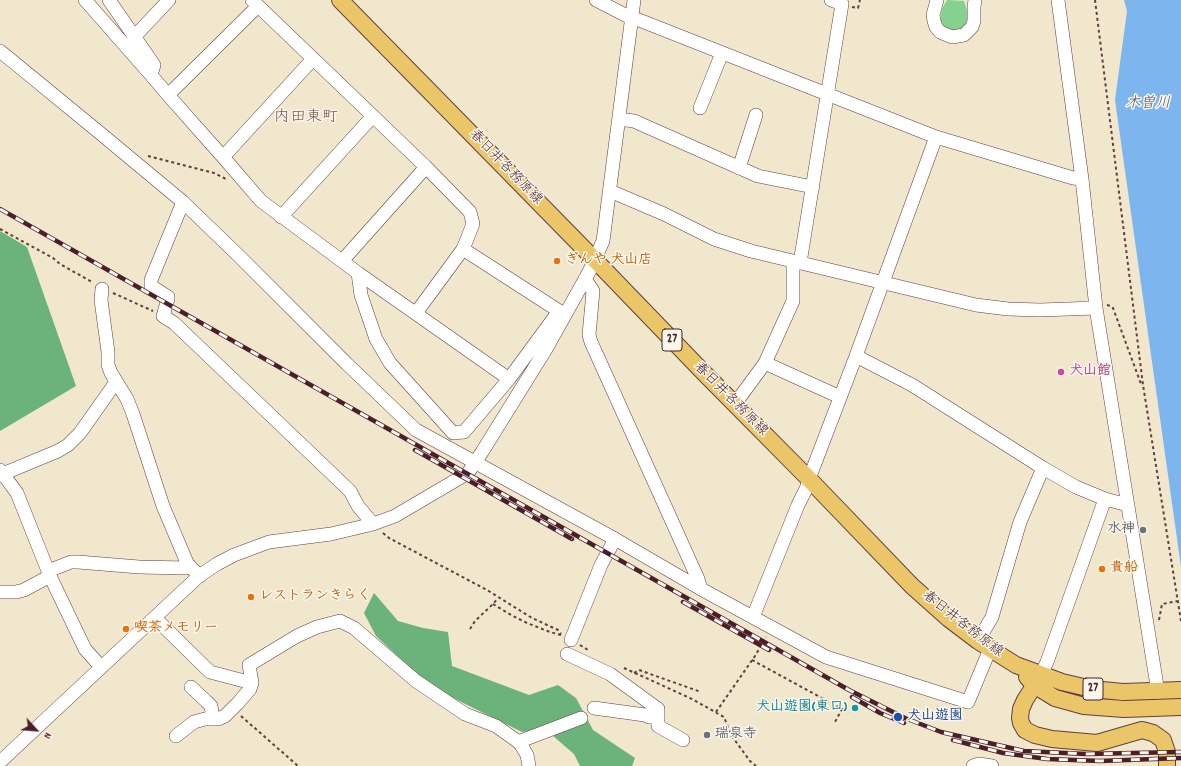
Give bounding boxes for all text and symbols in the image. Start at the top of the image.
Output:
water label: 木曽川 [1126,96,1170,114]
district label: 内田東町 [274,109,338,129]
street label: 春日井各務原線 [465,127,545,209]
place label: ぎんや 犬山店 [565,253,652,269]
marker: ぎんや 犬山店 [552,256,562,266]
road number: 27 [662,329,682,351]
street label: 春日井各務原線 [689,359,771,441]
place label: 犬山館 [1069,364,1111,380]
marker: 犬山館 [1056,367,1066,377]
place label: 水神 [1107,522,1135,538]
marker: 水神 [1138,525,1148,535]
place label: 貴船 [1110,561,1138,577]
marker: 貴船 [1097,564,1107,574]
street label: 春日井各務原線 [918,588,1006,662]
place label: レストランきらく [259,589,371,605]
marker: レストランきらく [246,592,256,602]
place label: 喫茶メモリー [134,621,218,637]
marker: 喫茶メモリー [121,624,131,634]
road number: 27 [1083,678,1103,700]
place label: 犬山遊園(東口) [756,700,847,716]
marker: 犬山遊園(東口) [850,703,860,713]
place label: 犬山遊園 [907,709,963,725]
north arrow [16,710,56,750]
marker: 犬山遊園 [892,711,904,723]
place label: 瑞泉寺 [715,727,757,743]
text: N [38,729,55,741]
marker: 瑞泉寺 [702,730,712,740]

